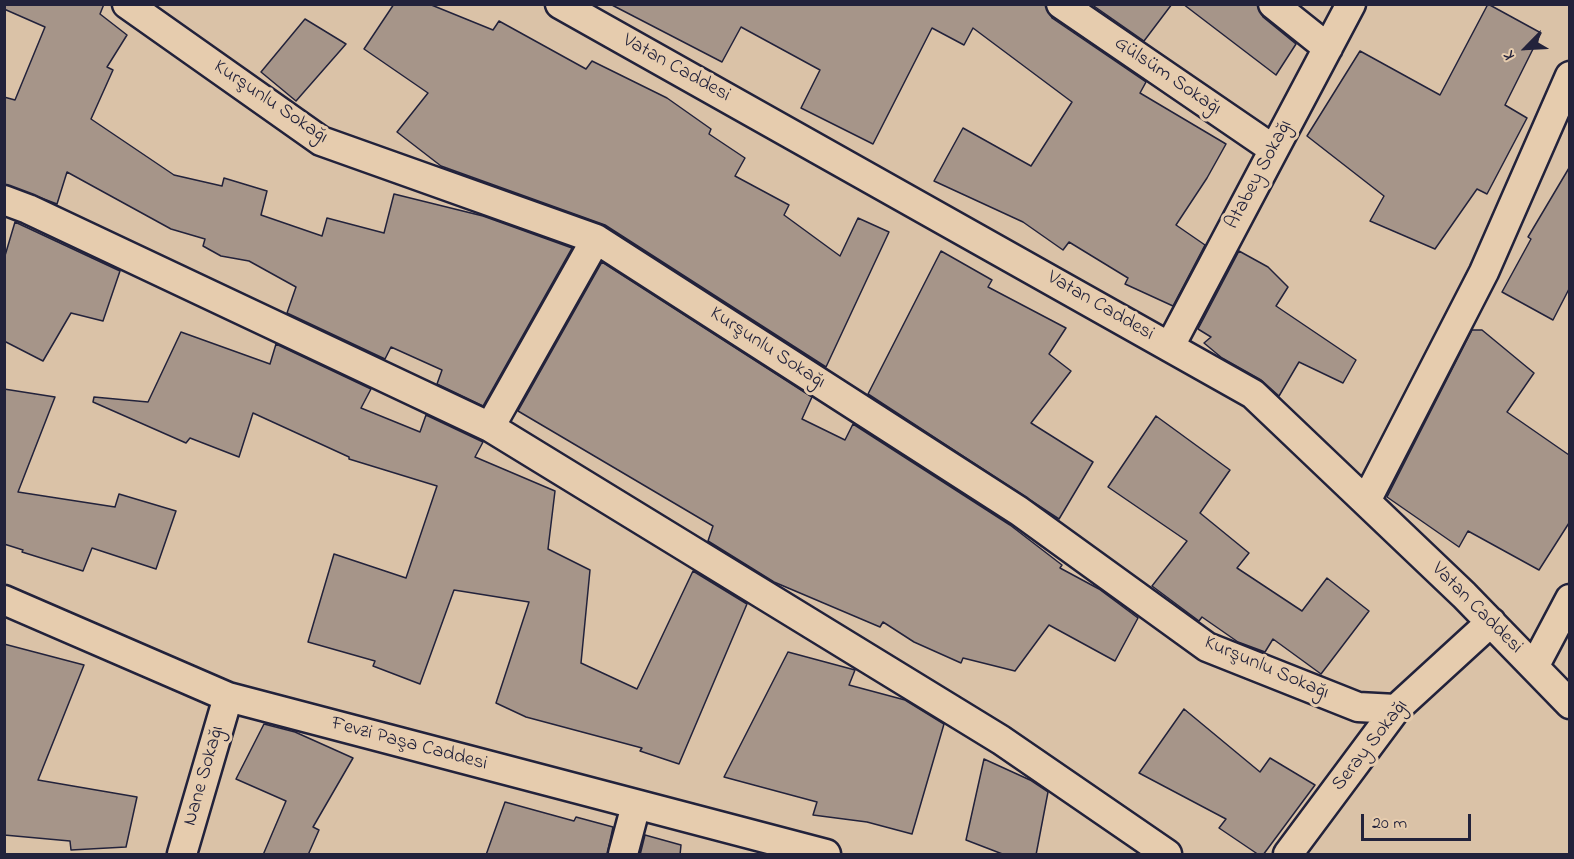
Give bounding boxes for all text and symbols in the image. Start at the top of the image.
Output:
north arrow [1496,18,1556,78]
street label: Vatan Caddesi [618,30,734,108]
street label: Gülsüm Sokağı [1109,32,1225,122]
text: K [1497,47,1522,64]
street label: Kurşunlu Sokağı [208,56,332,150]
street label: Atabey Sokağı [1221,116,1299,234]
street label: Vatan Caddesi [1042,267,1158,347]
street label: Kurşunlu Sokağı [705,303,829,395]
street label: Vatan Caddesi [1425,558,1527,660]
street label: Kurşunlu Sokağı [1200,632,1332,706]
street label: Seray Sokağı [1328,695,1414,797]
street label: Fevzi Paşa Caddesi [328,713,490,777]
street label: Nane Sokağı [179,723,231,829]
scale bar [1364,802,1474,840]
text: 20 m [1372,811,1407,837]

